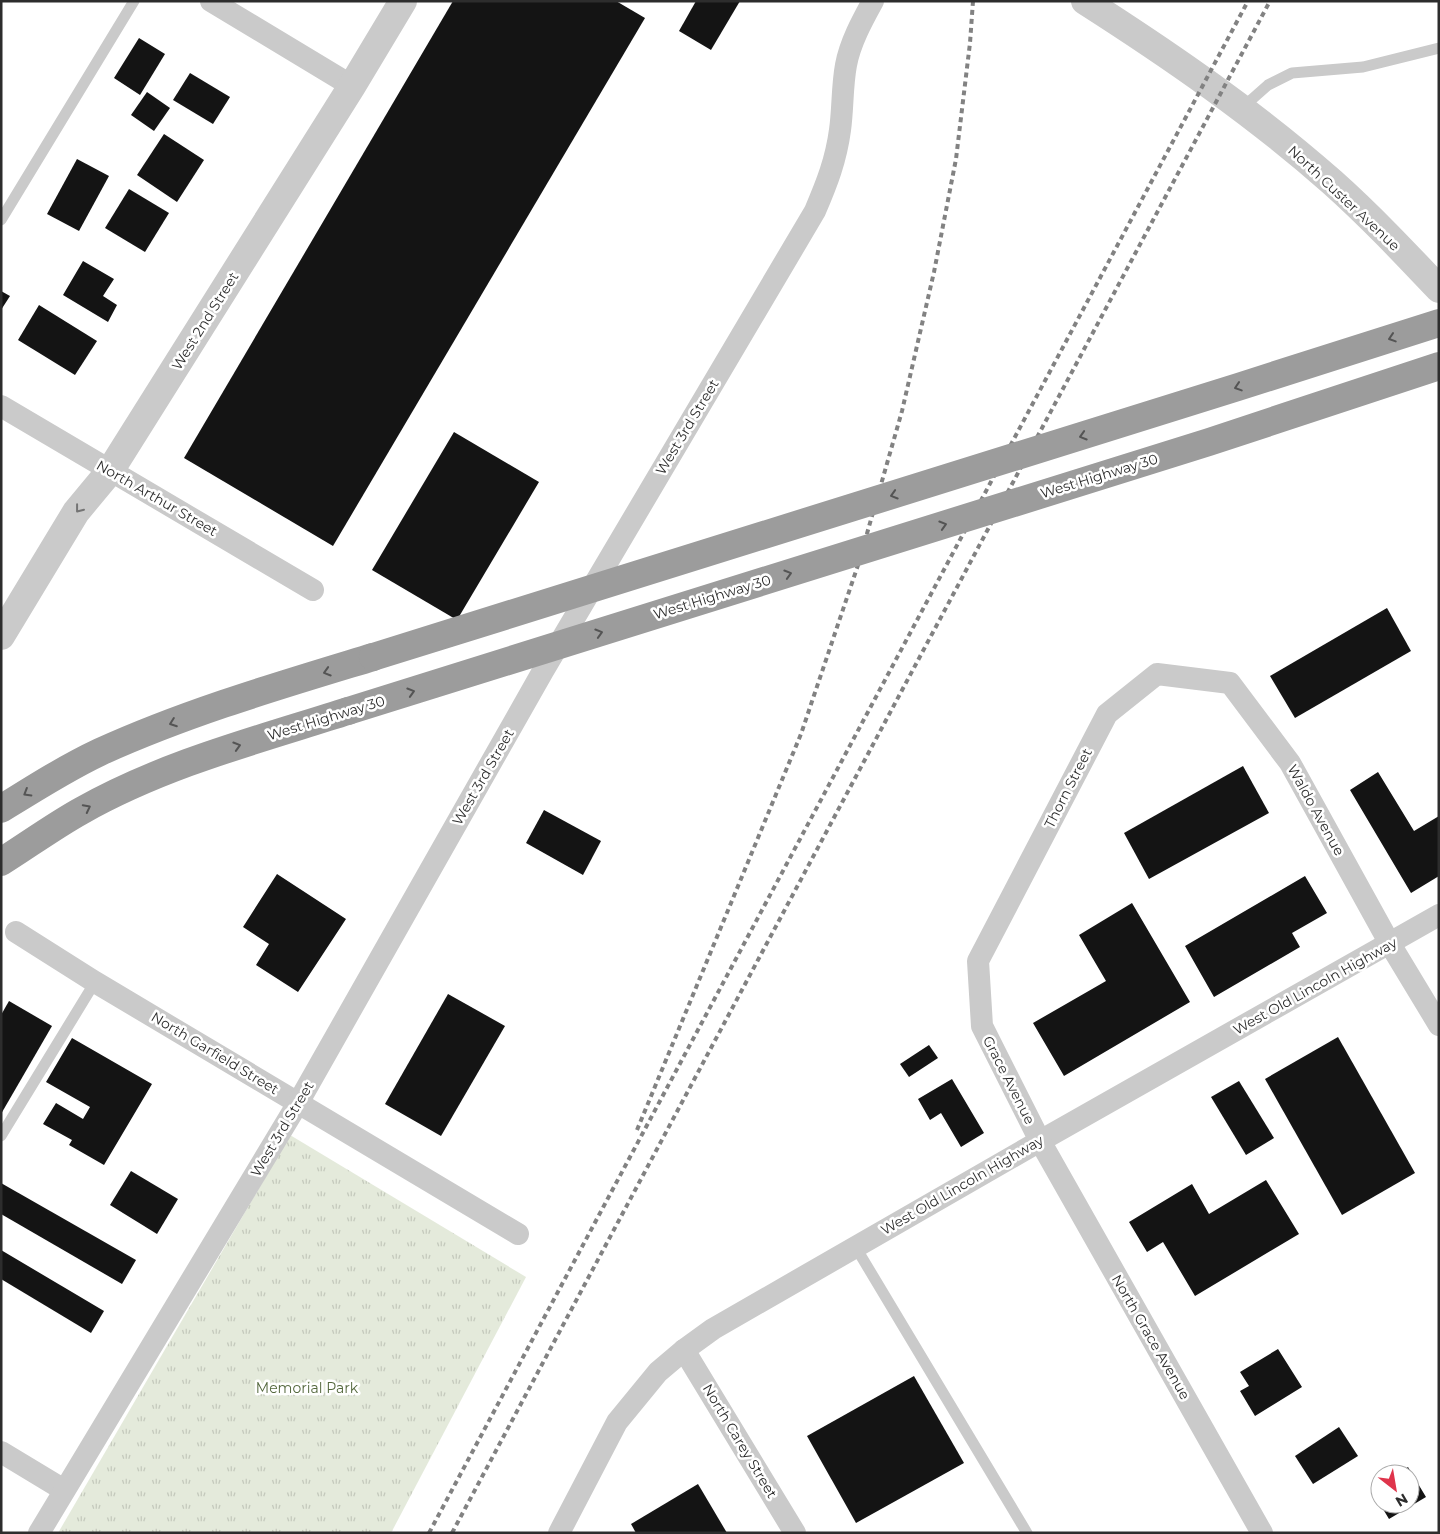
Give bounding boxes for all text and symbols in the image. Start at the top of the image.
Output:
street label: North Custer Avenue [1284,141,1404,255]
street label: West 2nd Street [168,268,243,373]
one-way arrow [1389,332,1397,342]
street label: West 3rd Street [651,376,723,478]
one-way arrow [1234,382,1242,392]
one-way arrow [1079,430,1087,440]
street label: West Highway 30 [1038,450,1160,502]
street label: North Arthur Street [93,456,221,540]
one-way arrow [890,489,899,499]
one-way arrow [77,503,85,512]
one-way arrow [938,521,947,531]
one-way arrow [783,569,791,579]
street label: West Highway 30 [651,571,773,623]
one-way arrow [595,628,603,638]
one-way arrow [323,666,331,676]
one-way arrow [406,687,414,697]
street label: West Highway 30 [265,692,387,744]
one-way arrow [169,717,177,727]
street label: West 3rd Street [448,725,518,828]
one-way arrow [232,742,240,752]
street label: Thorn Street [1040,745,1096,831]
street label: Waldo Avenue [1284,761,1348,859]
one-way arrow [23,787,32,797]
one-way arrow [82,804,91,814]
street label: West Old Lincoln Highway [1230,933,1400,1039]
street label: North Garfield Street [148,1008,282,1098]
street label: Grace Avenue [979,1033,1039,1127]
street label: West 3rd Street [246,1078,318,1180]
street label: West Old Lincoln Highway [878,1131,1047,1239]
street label: North Grace Avenue [1108,1271,1194,1403]
park label: Memorial Park [256,1379,359,1397]
street label: North Carey Street [699,1381,781,1502]
north arrow [1370,1464,1420,1514]
text: N [1392,1490,1411,1511]

